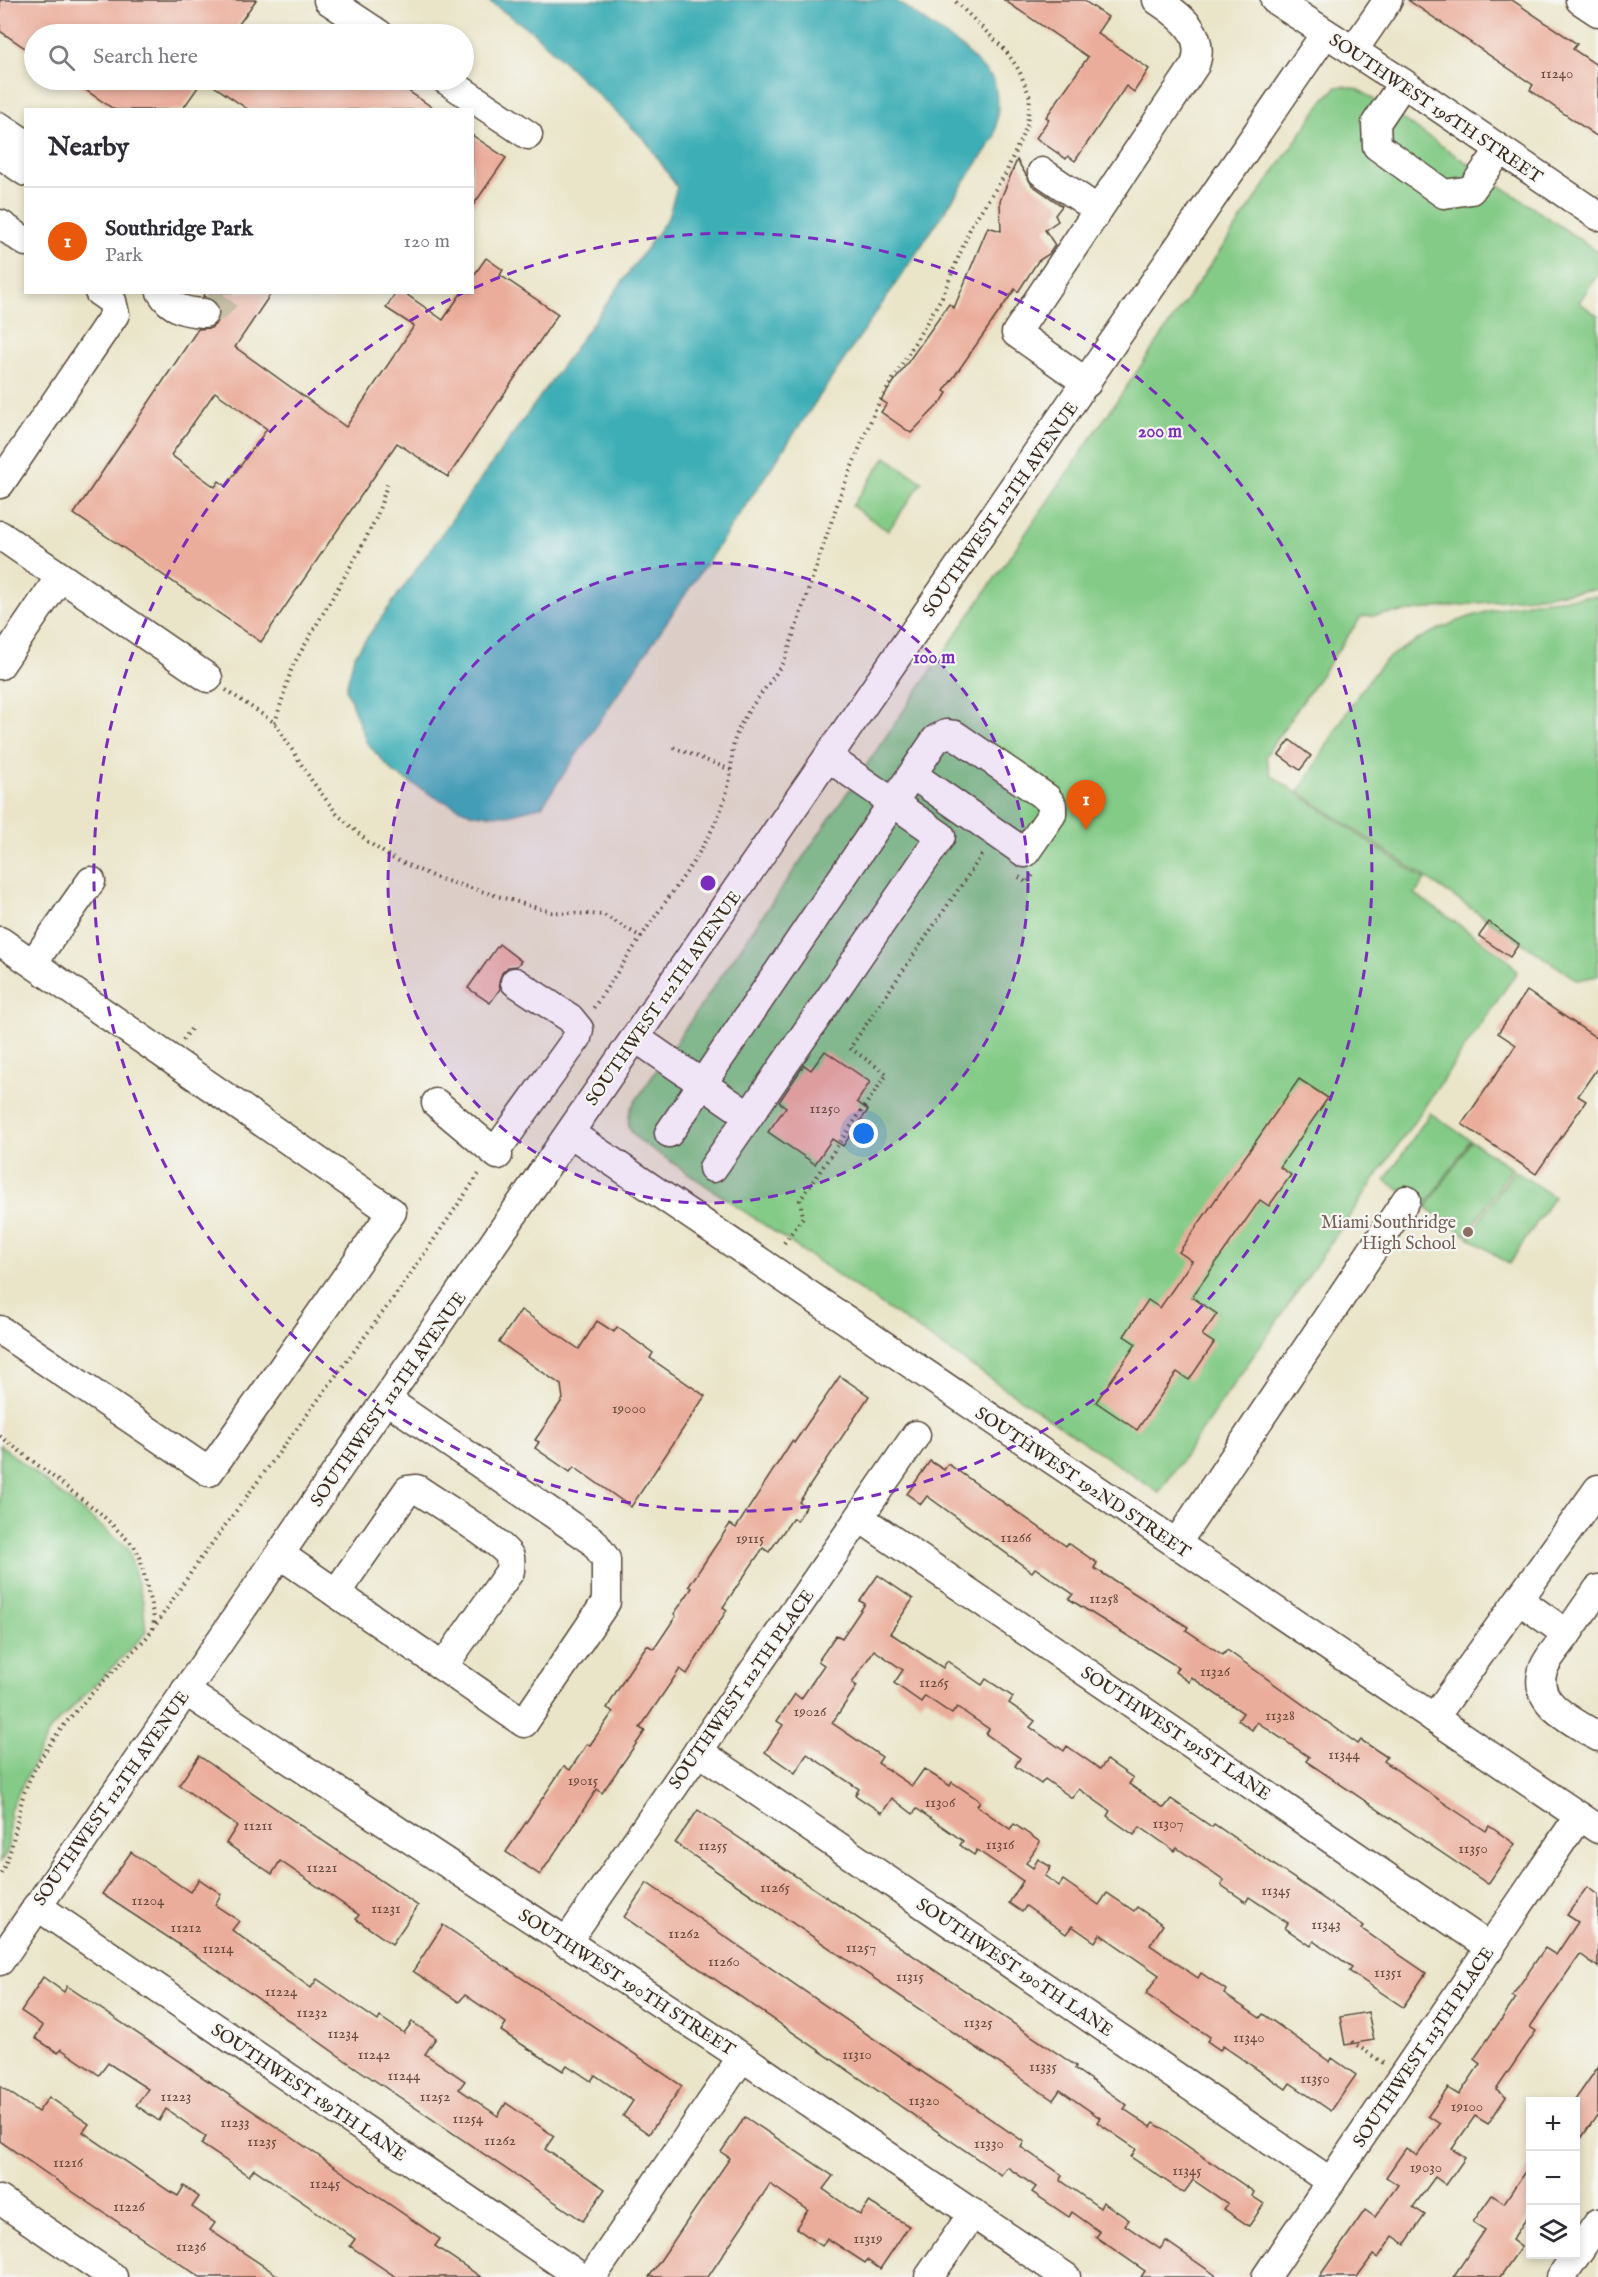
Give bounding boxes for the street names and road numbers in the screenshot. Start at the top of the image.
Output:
street label: SOUTHWEST 196TH STREET [1324,29,1546,189]
street label: SOUTHWEST 112TH AVENUE [918,398,1084,622]
street label: SOUTHWEST 112TH AVENUE [581,887,747,1111]
street label: SOUTHWEST 112TH AVENUE [306,1288,472,1512]
street label: SOUTHWEST 192ND STREET [970,1402,1194,1564]
street label: SOUTHWEST 112TH PLACE [664,1586,820,1794]
street label: SOUTHWEST 191ST LANE [1076,1662,1275,1807]
street label: SOUTHWEST 112TH AVENUE [29,1687,195,1911]
street label: SOUTHWEST 190TH LANE [911,1894,1117,2043]
street label: SOUTHWEST 190TH STREET [514,1905,739,2062]
street label: SOUTHWEST 113TH PLACE [1348,1943,1500,2152]
street label: SOUTHWEST 189TH LANE [206,2019,410,2167]

